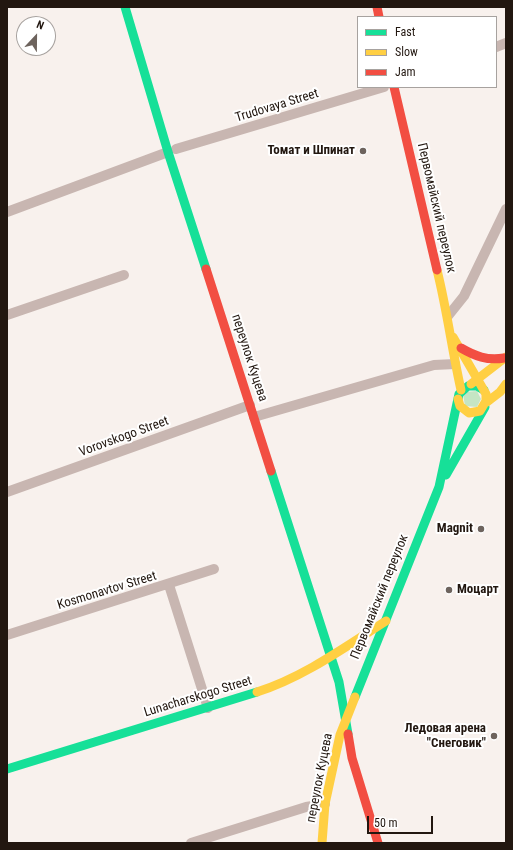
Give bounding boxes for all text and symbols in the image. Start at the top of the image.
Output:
north arrow [16,16,56,56]
legend [357,16,497,88]
text: N [35,18,46,33]
text: Fast [395,25,415,39]
text: Slow [395,45,418,59]
text: Jam [395,65,416,79]
street label: Trudovaya Street [234,86,320,126]
street label: Первомайский переулок [413,141,459,275]
place label: Томат и Шпинат [268,143,355,159]
marker: Томат и Шпинат [358,146,368,156]
street label: переулок Куцева [228,312,270,404]
street label: Vorovskogo Street [77,414,171,460]
place label: Magnit [437,521,473,537]
marker: Magnit [476,524,486,534]
street label: Первомайский переулок [348,532,412,662]
street label: Kosmonavtov Street [56,569,158,613]
place label: Моцарт [457,582,499,598]
marker: Моцарт [444,585,454,595]
street label: Lunacharskogo Street [142,673,254,721]
place label: Ледовая арена "Снеговик" [405,721,486,752]
marker: Ледовая арена "Снеговик" [489,731,499,741]
street label: переулок Куцева [304,732,336,824]
scale bar [369,808,435,834]
text: 50 m [374,816,398,830]

